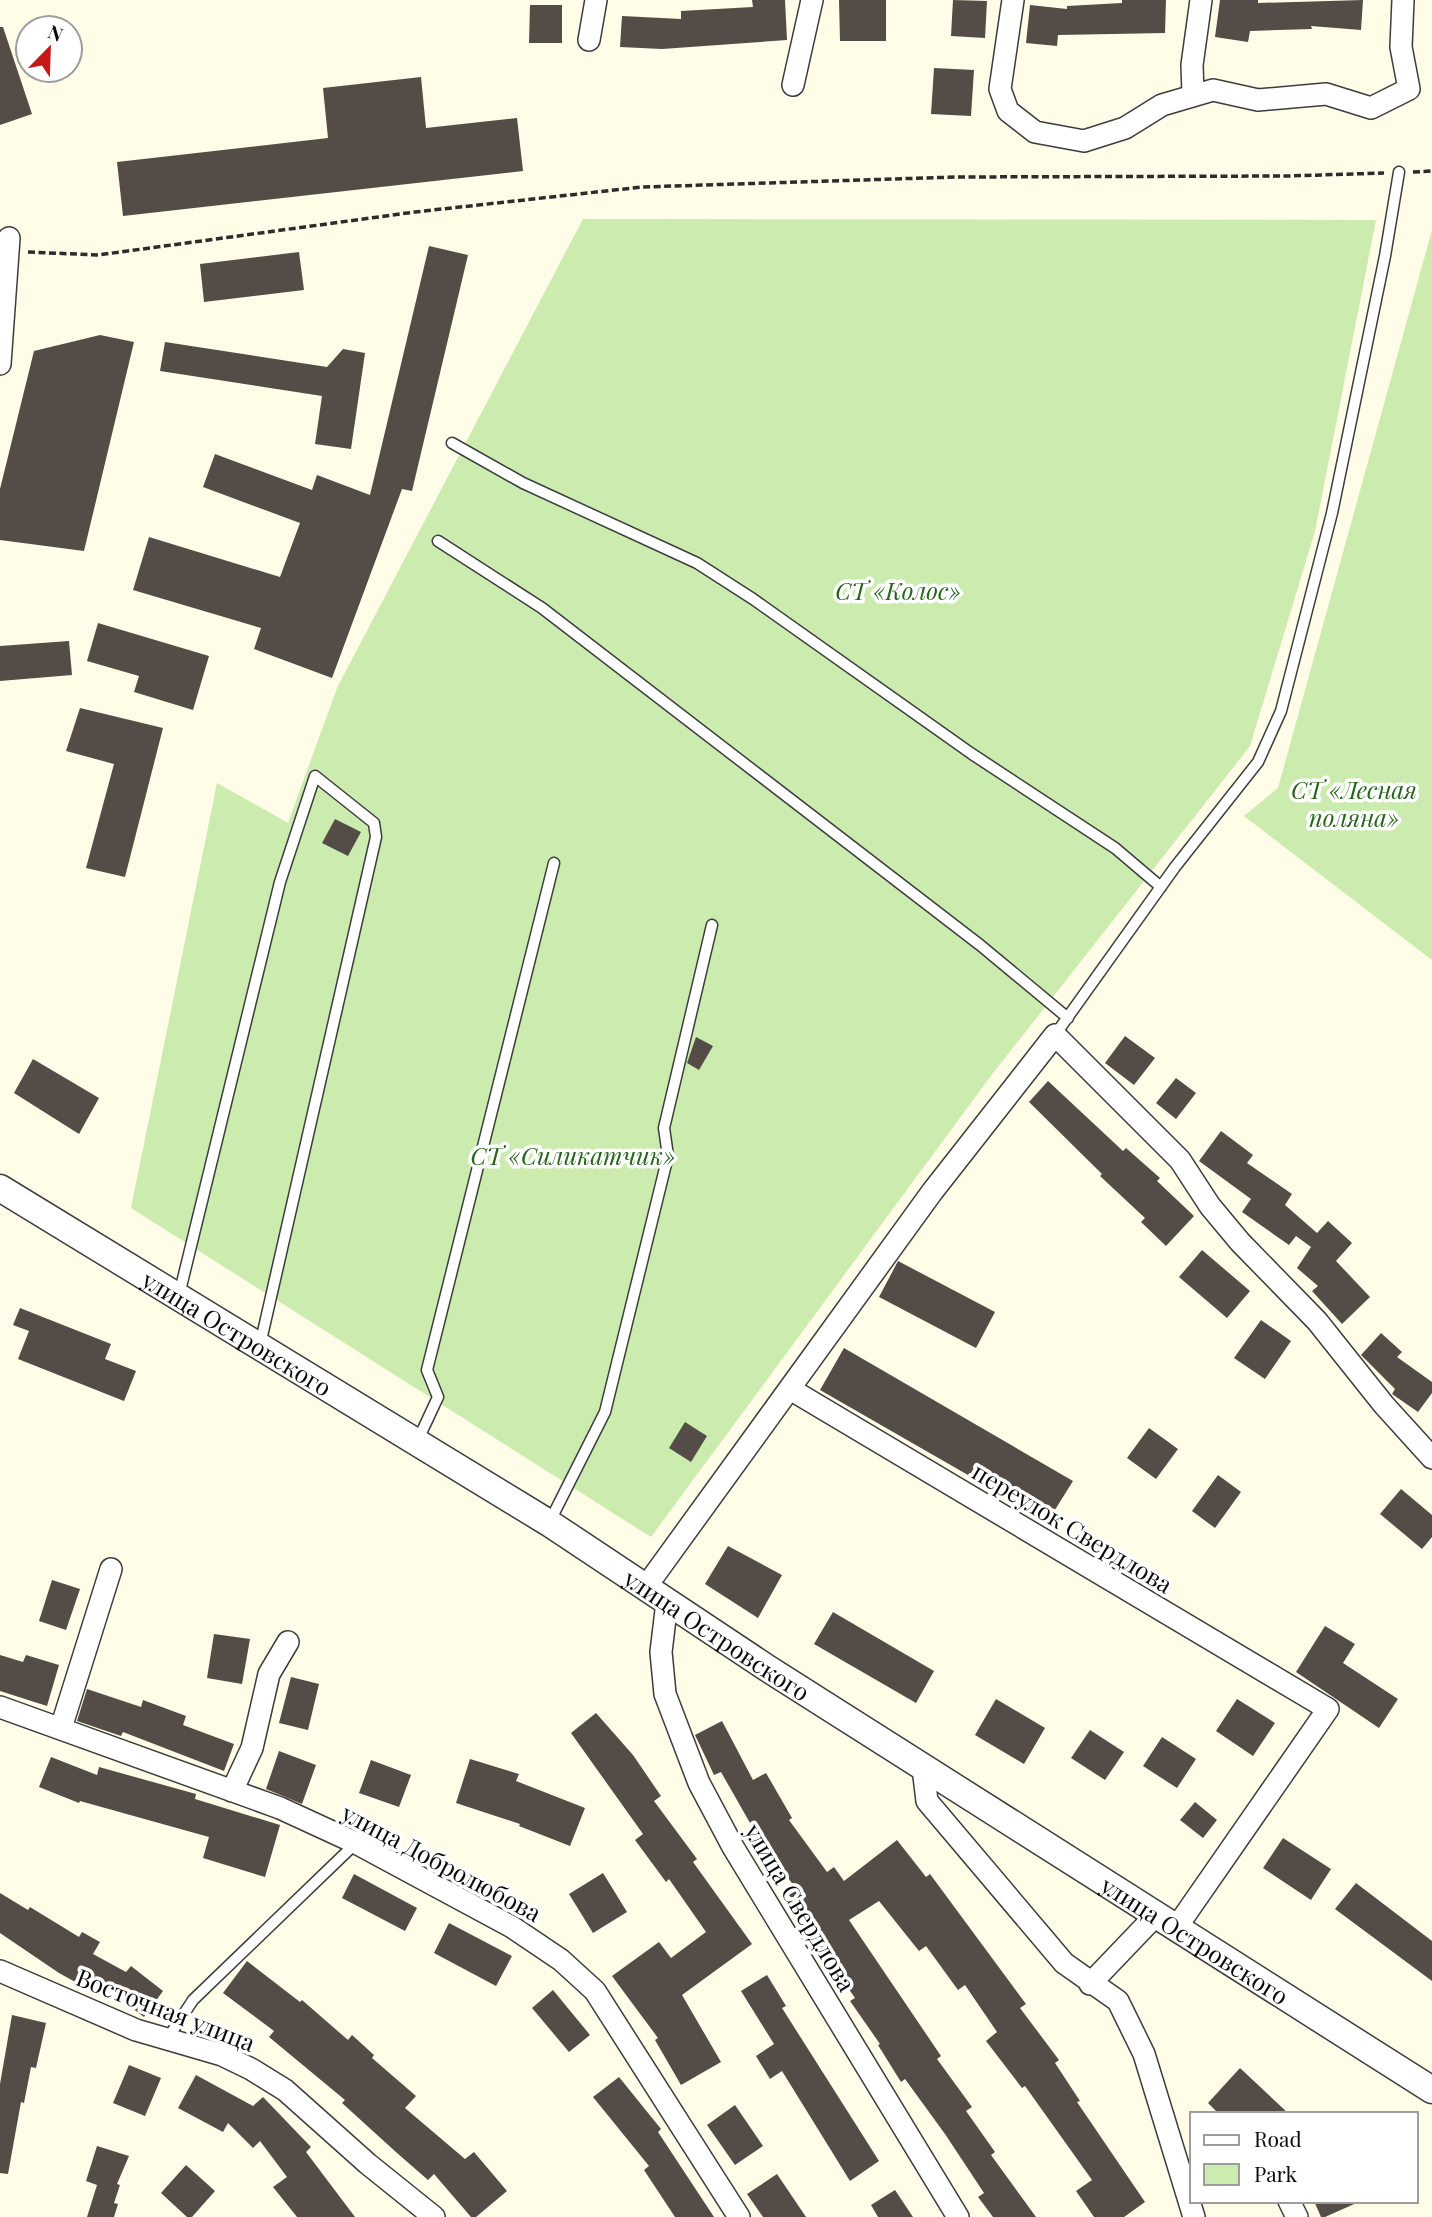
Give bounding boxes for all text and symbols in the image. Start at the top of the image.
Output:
north arrow [14,14,84,84]
text: N [45,18,68,47]
park label: СТ «Колос» [835,574,961,606]
park label: СТ «Лесная поляна» [1291,773,1417,833]
park label: СТ «Силикатчик» [471,1139,675,1171]
street label: улица Островского [136,1262,338,1403]
street label: переулок Свердлова [967,1455,1179,1599]
street label: улица Островского [617,1561,816,1707]
street label: улица Добролюбова [336,1795,547,1928]
street label: улица Свердлова [738,1816,864,1997]
street label: улица Островского [1094,1868,1295,2011]
street label: Восточная улица [72,1960,260,2058]
legend [1190,2112,1418,2203]
text: Road [1254,2124,1302,2152]
text: Park [1254,2159,1298,2187]

